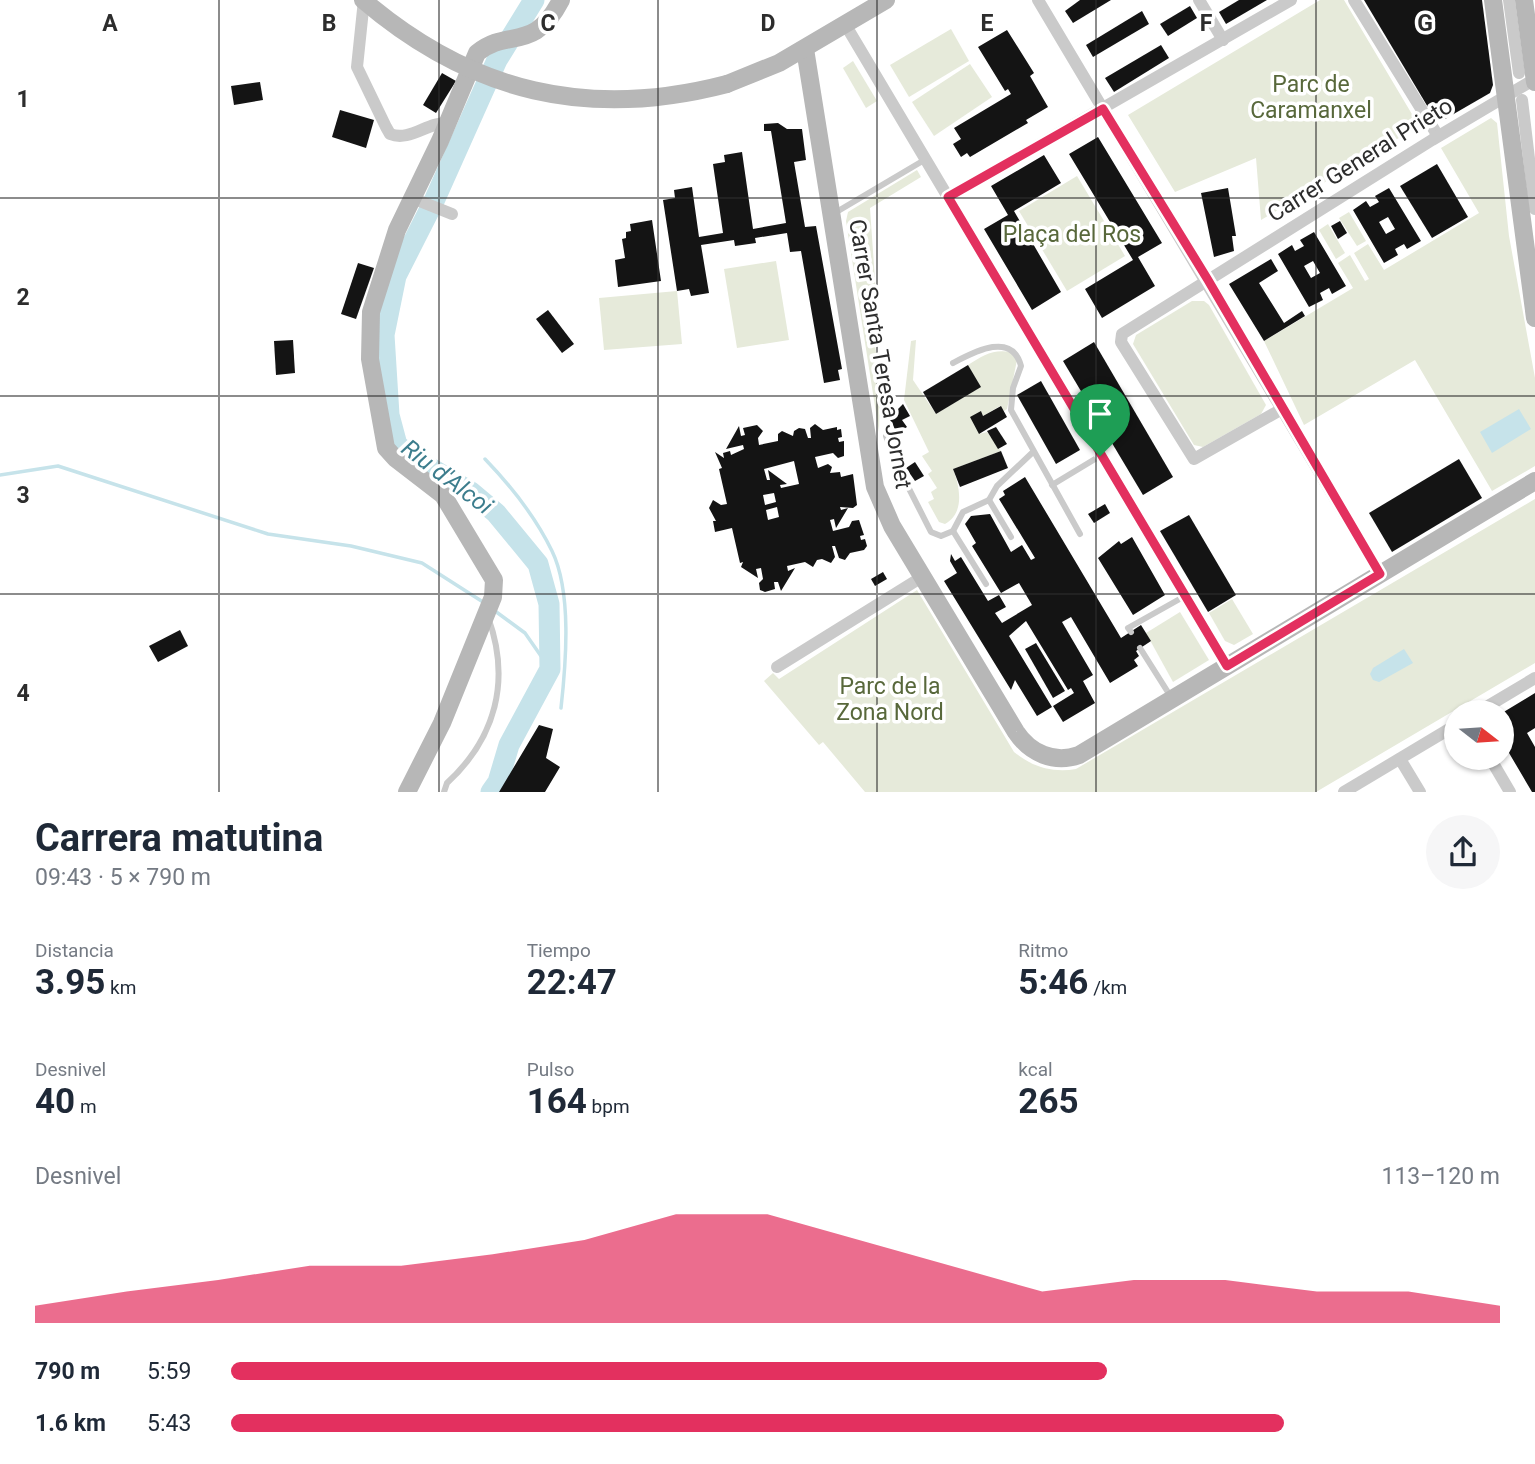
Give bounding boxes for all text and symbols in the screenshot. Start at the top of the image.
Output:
text: A [102,10,118,37]
text: B [322,10,336,37]
text: C [540,10,556,37]
text: D [761,10,775,37]
text: E [981,10,994,37]
text: F [1200,10,1213,37]
text: G [1417,10,1433,37]
park label: Parc de Caramanxel [1250,71,1372,124]
text: 1 [16,86,30,113]
street label: Carrer General Prieto [1263,92,1457,228]
street label: Carrer Santa Teresa Jornet [843,217,917,491]
park label: Plaça del Ros [1003,221,1141,248]
text: 2 [16,284,30,311]
pin [1070,384,1130,456]
icon: arrive [1081,395,1119,433]
water label: Riu d'Alcoi [396,434,498,520]
text: 3 [16,482,30,509]
park label: Parc de la Zona Nord [836,673,944,726]
text: 4 [16,680,30,707]
north arrow [1444,700,1514,770]
map controls [1444,700,1514,770]
button: share [1426,815,1500,889]
text: Carrera matutina [35,816,323,860]
text: 09:43 · 5 × 790 m [35,864,211,891]
text: Distancia [35,939,114,962]
text: Tiempo [527,939,591,962]
text: Ritmo [1018,939,1068,962]
text: 3.95 [35,962,105,1003]
text: 22:47 [527,962,617,1003]
text: 5:46 [1018,962,1088,1003]
text: km [105,976,136,999]
text: /km [1088,976,1127,999]
text: Desnivel [35,1058,106,1081]
text: Pulso [527,1058,574,1081]
text: kcal [1018,1058,1053,1081]
text: 40 [35,1081,75,1122]
text: 164 [527,1081,587,1122]
text: 265 [1018,1081,1079,1122]
text: m [75,1095,97,1118]
text: bpm [587,1095,630,1118]
text: Desnivel [35,1163,121,1190]
text: 113–120 m [1381,1163,1500,1190]
text: 790 m [35,1358,100,1385]
text: 5:59 [147,1358,191,1385]
text: 1.6 km [35,1410,106,1437]
text: 5:43 [147,1410,191,1437]

